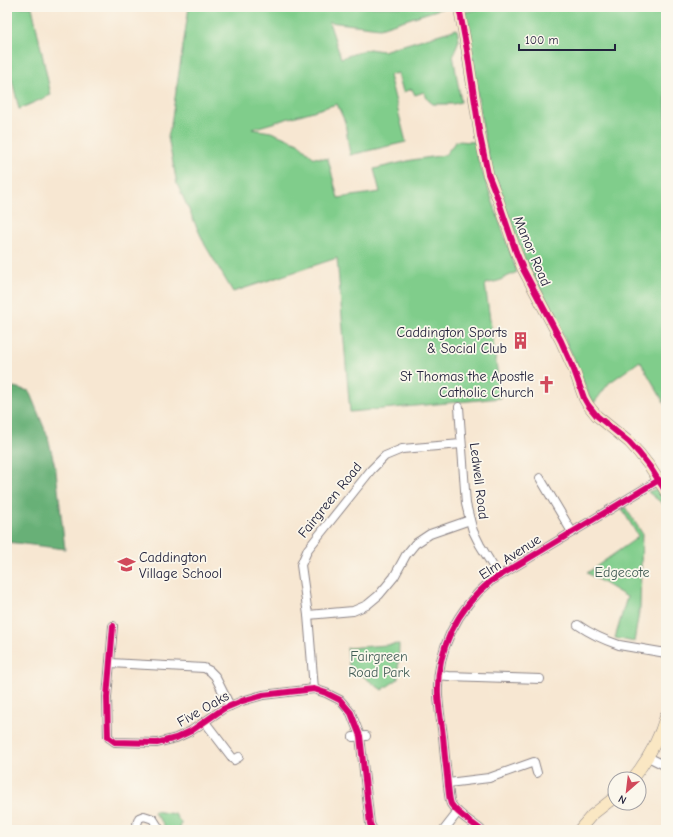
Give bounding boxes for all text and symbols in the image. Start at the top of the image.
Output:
scale bar [519,26,615,52]
text: 100 m [525,33,558,47]
street label: Manor Road [510,213,554,289]
place label: Caddington Sports & Social Club [397,324,507,357]
building icon: Caddington Sports & Social Club [510,330,530,350]
place label: St Thomas the Apostle Catholic Church [400,368,534,401]
church icon: St Thomas the Apostle Catholic Church [537,374,557,394]
street label: Ledwell Road [466,442,492,520]
street label: Fairgreen Road [294,459,366,541]
street label: Elm Avenue [476,531,544,583]
place label: Caddington Village School [139,549,222,582]
school or university icon: Caddington Village School [116,555,136,575]
park label: Edgecote [595,564,649,581]
park label: Fairgreen Road Park [348,648,410,681]
street label: Five Oaks [174,687,232,731]
north arrow [607,771,647,811]
text: N [616,792,629,807]

